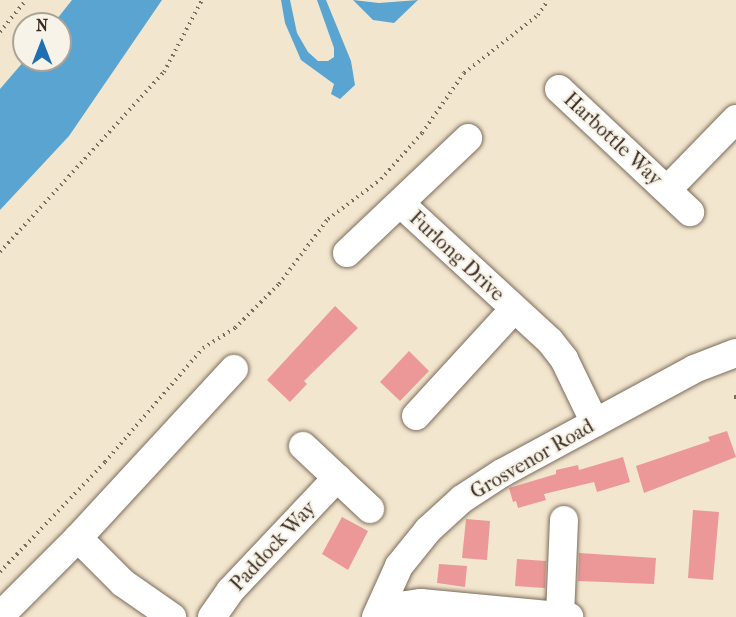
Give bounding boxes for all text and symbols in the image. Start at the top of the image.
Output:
north arrow [12,12,72,72]
text: N [36,16,48,35]
street label: Harbottle Way [559,87,667,191]
street label: Furlong Drive [404,206,510,306]
street label: Grosvenor Road [466,414,598,504]
street label: Paddock Way [225,496,321,596]

